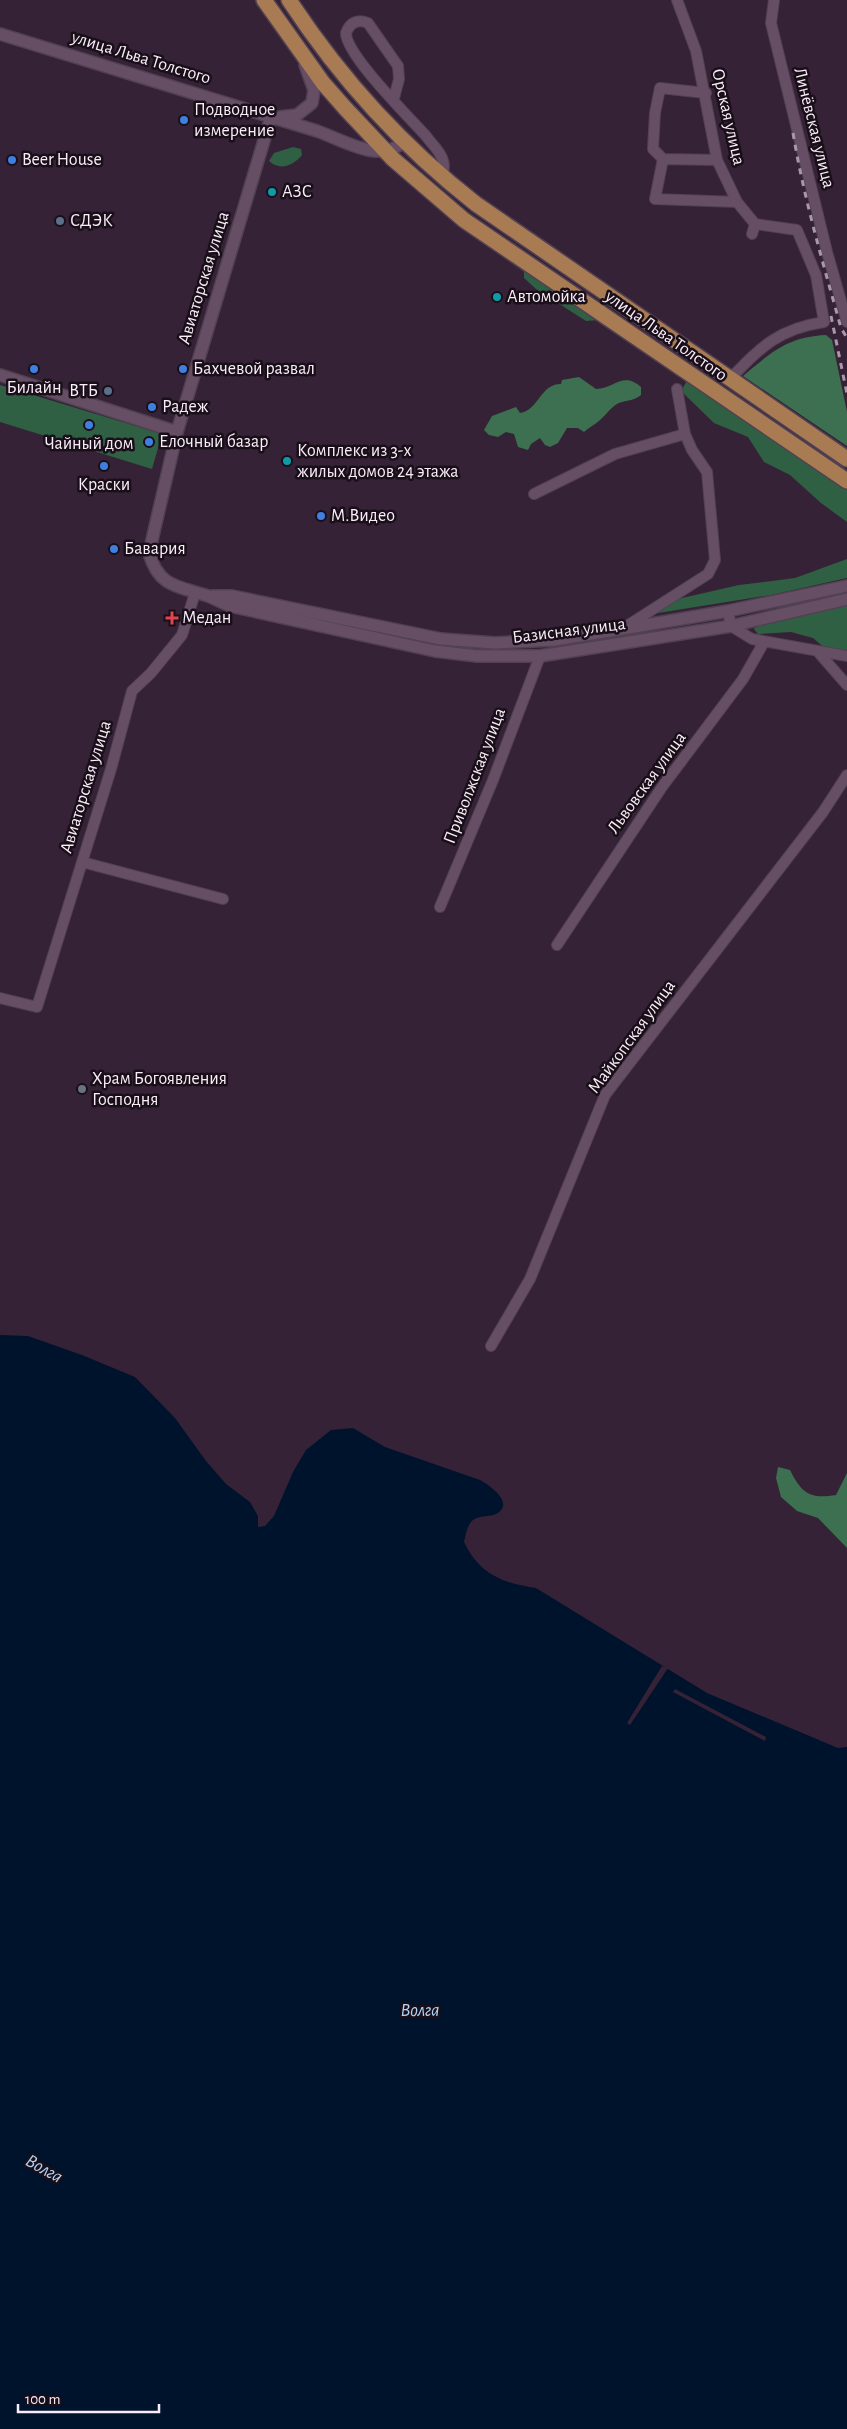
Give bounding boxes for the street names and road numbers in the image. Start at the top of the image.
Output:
street label: улица Льва Толстого [68,28,213,88]
street label: Линёвская улица [790,66,838,190]
street label: Орская улица [708,67,748,167]
street label: Авиаторская улица [175,210,233,346]
street label: улица Льва Толстого [601,287,730,385]
street label: Базисная улица [511,615,627,647]
street label: Приволжская улица [441,705,509,847]
street label: Авиаторская улица [57,719,115,855]
street label: Львовская улица [604,729,690,837]
street label: Майкопская улица [585,977,679,1097]

